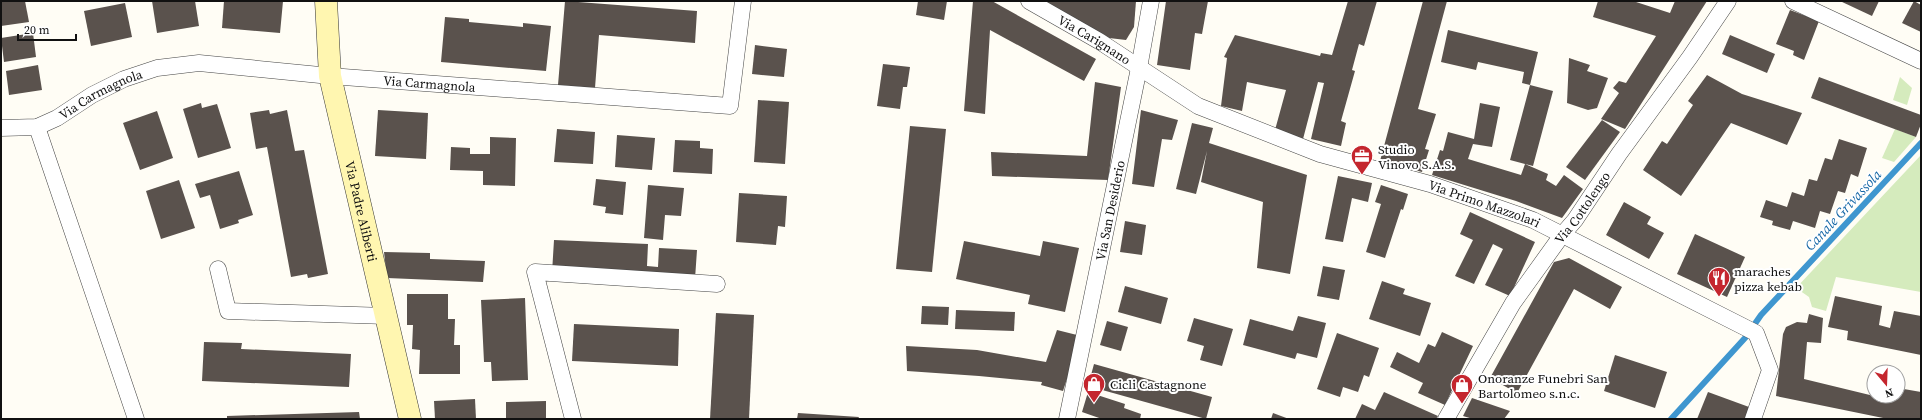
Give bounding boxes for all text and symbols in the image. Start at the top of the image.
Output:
street label: Via Carignano [1055,11,1134,69]
scale bar [18,16,76,42]
text: 20 m [24,22,50,38]
street label: Via Carmagnola [56,65,145,123]
street label: Via Carmagnola [383,72,476,96]
place label: Studio Vinovo S.A.S. [1378,141,1455,173]
office icon: Studio Vinovo S.A.S. [1349,143,1375,176]
street label: Via Padre Aliberti [341,159,381,264]
street label: Via San Desiderio [1092,159,1129,262]
water label: Canale Grivassola [1800,165,1886,255]
street label: Via Cottolengo [1551,168,1614,247]
street label: Via Primo Mazzolari [1426,176,1543,231]
place label: maraches pizza kebab [1734,263,1802,295]
restaurant icon: maraches pizza kebab [1706,265,1732,298]
north arrow [1866,364,1906,404]
place label: Onoranze Funebri San Bartolomeo s.n.c. [1478,370,1608,402]
shop icon: Cicli Castagnone [1081,371,1107,404]
shop icon: Onoranze Funebri San Bartolomeo s.n.c. [1449,372,1475,405]
place label: Cicli Castagnone [1110,376,1207,393]
text: N [1883,385,1895,401]

